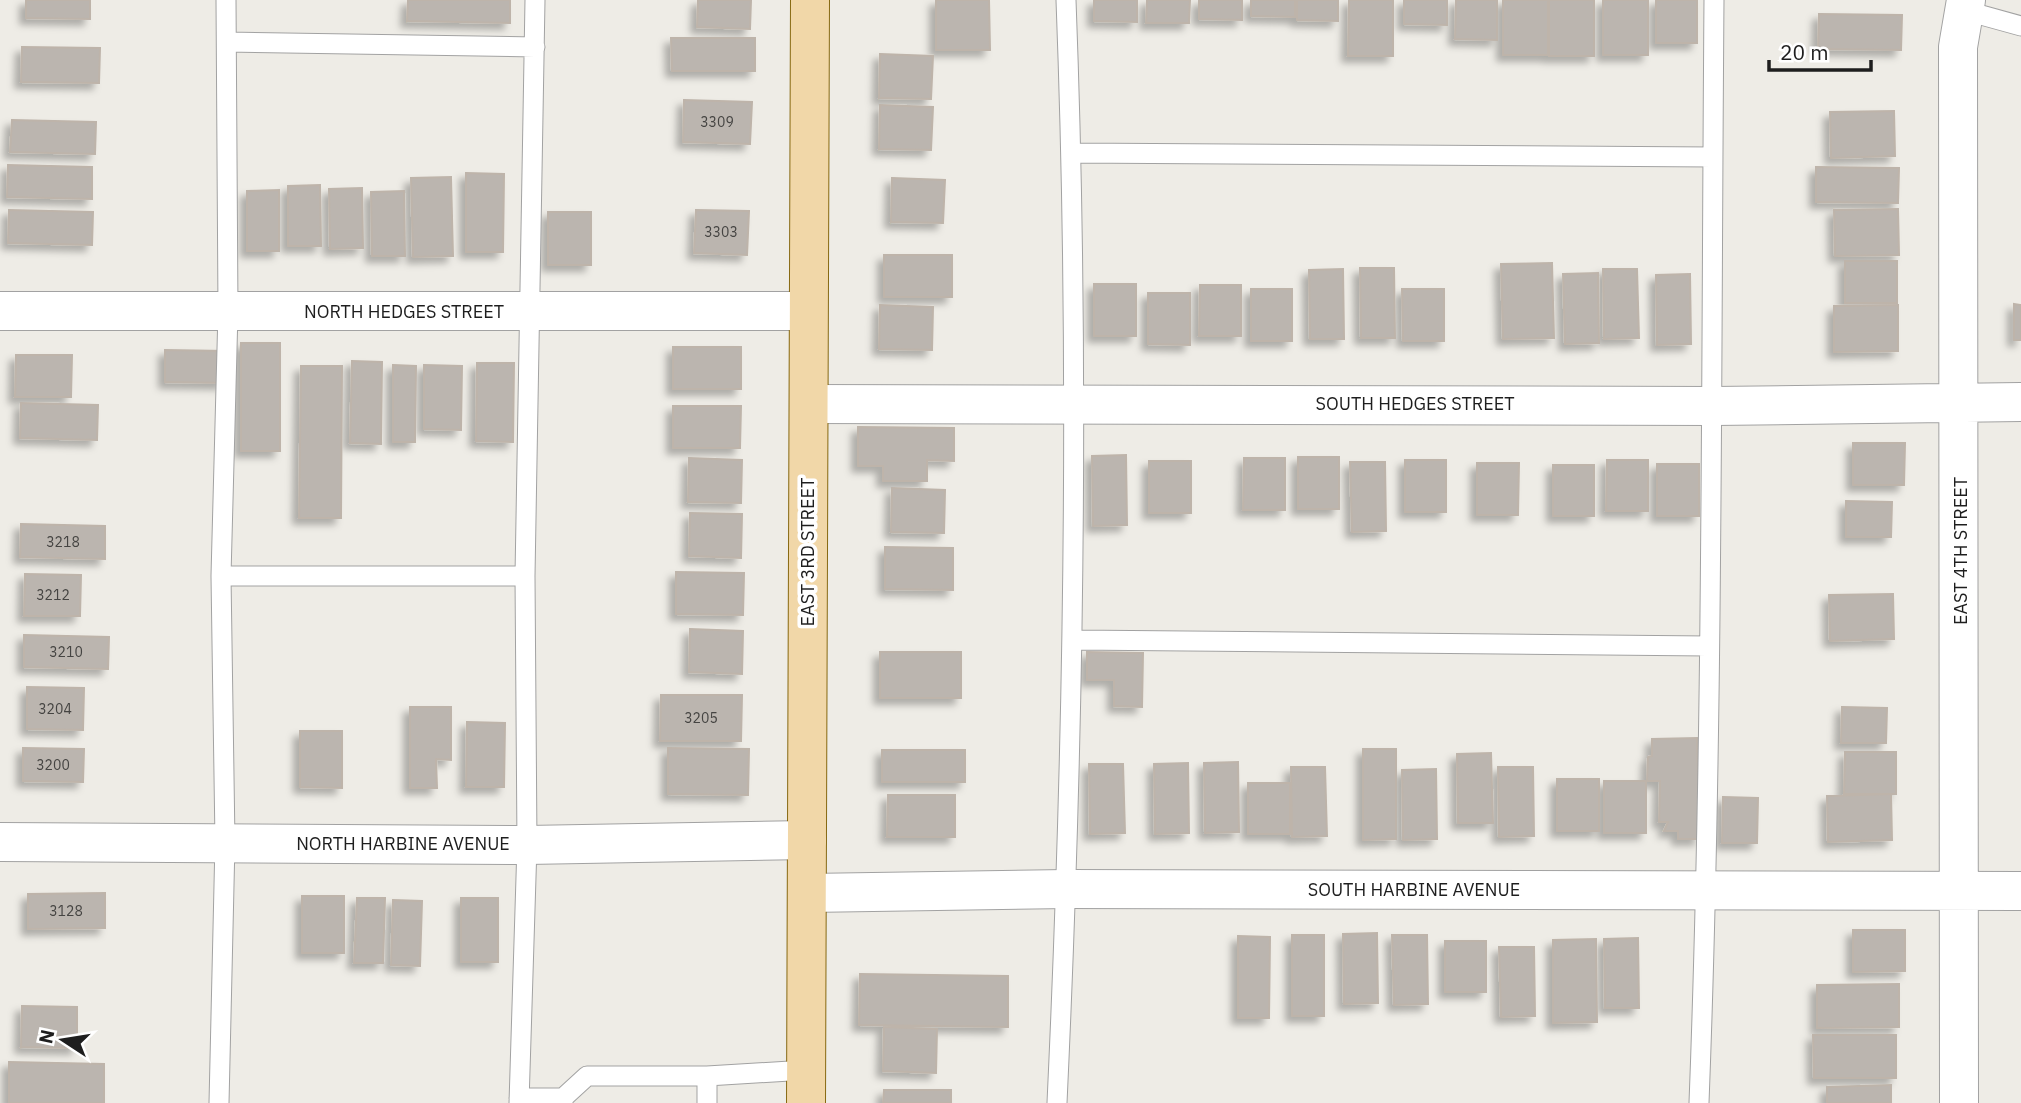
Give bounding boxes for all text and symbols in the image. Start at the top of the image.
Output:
scale bar [1769,28,1870,72]
text: 20 m [1780,38,1829,66]
house number: 3309 [700,113,734,131]
house number: 3303 [704,223,738,241]
street label: NORTH HEDGES STREET [304,300,504,323]
street label: SOUTH HEDGES STREET [1315,392,1515,415]
street label: EAST 4TH STREET [1949,477,1972,625]
street label: EAST 3RD STREET [796,478,819,626]
house number: 3218 [46,533,80,551]
house number: 3212 [36,586,70,604]
house number: 3210 [49,643,83,661]
house number: 3204 [38,700,72,718]
house number: 3205 [684,709,718,727]
house number: 3200 [36,756,70,774]
street label: NORTH HARBINE AVENUE [296,832,510,855]
street label: SOUTH HARBINE AVENUE [1308,878,1520,901]
house number: 3128 [49,902,83,920]
north arrow [28,1005,98,1075]
text: N [33,1027,60,1046]

